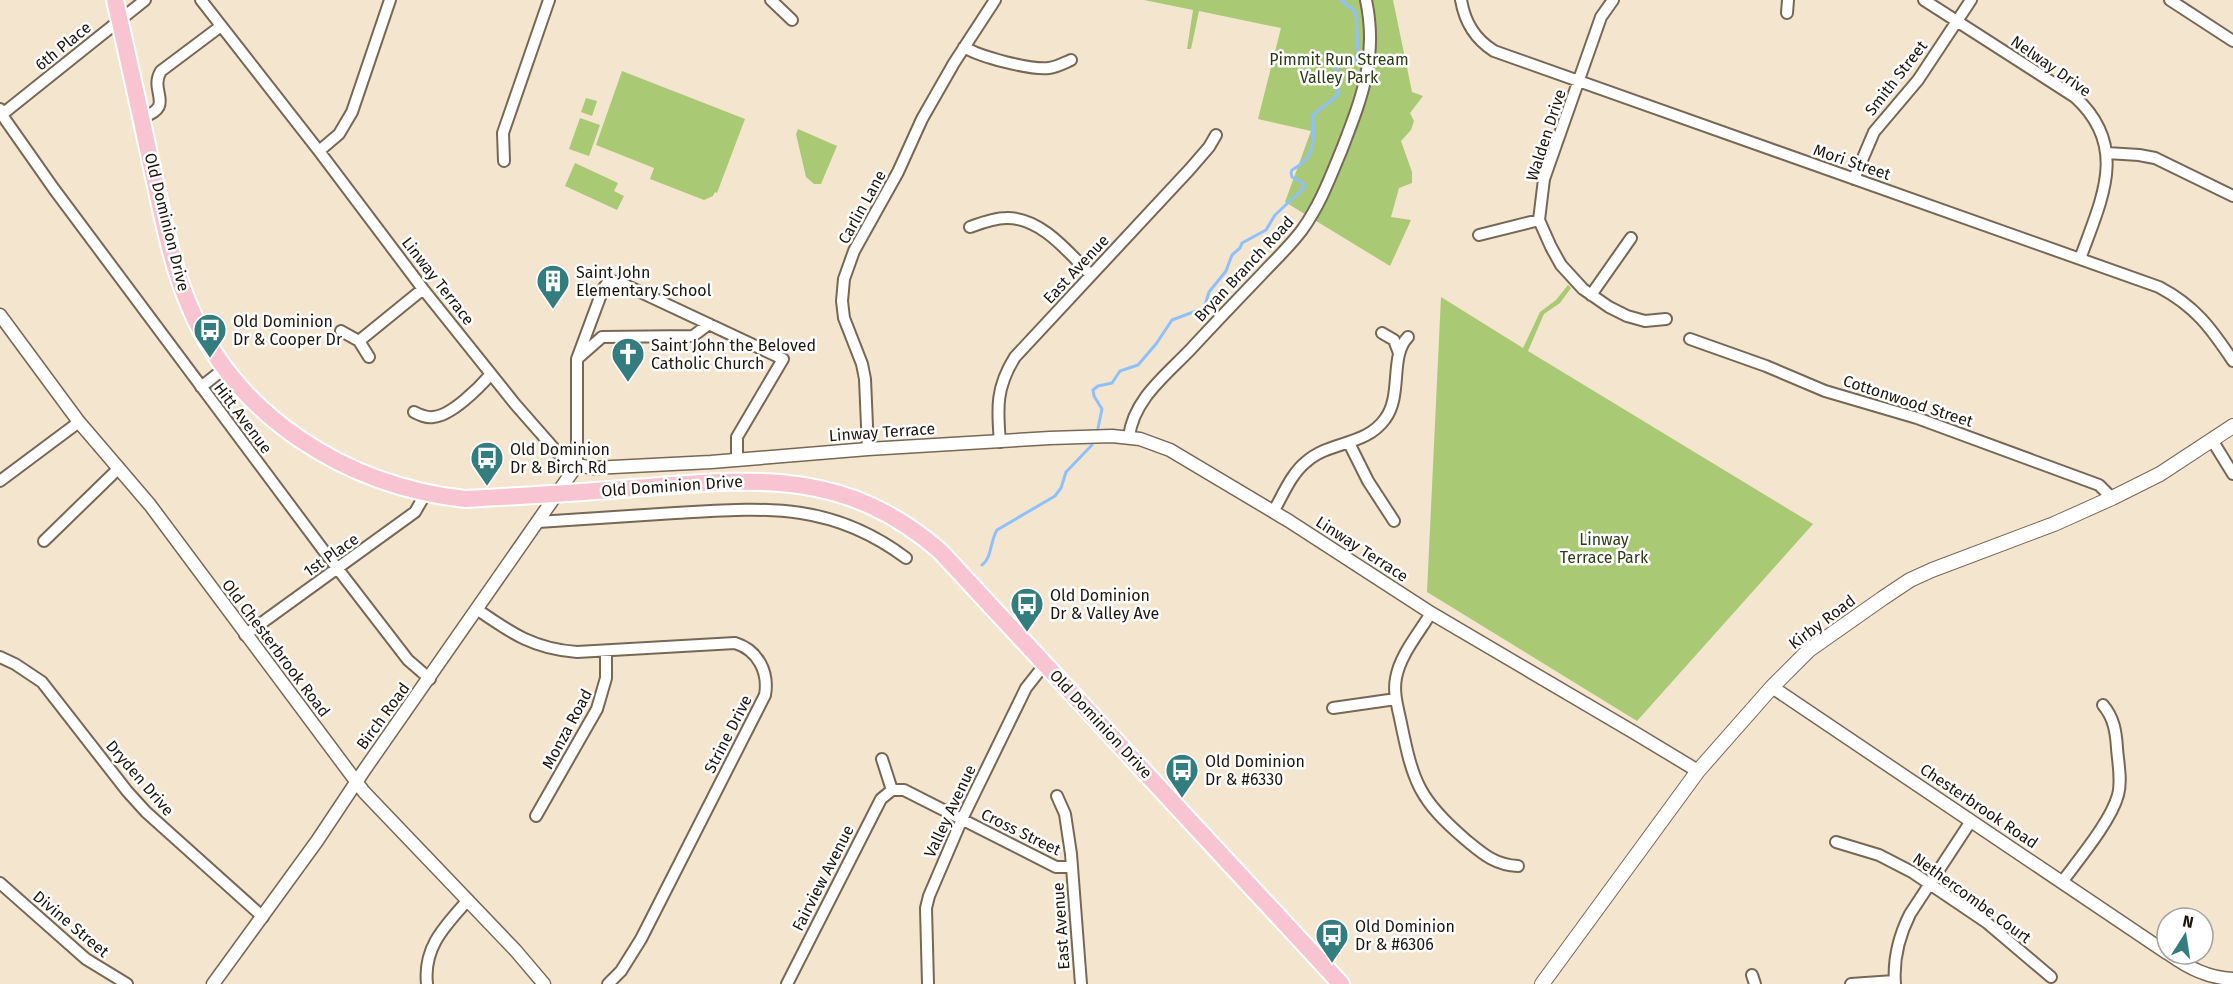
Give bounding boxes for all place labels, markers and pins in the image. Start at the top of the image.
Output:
building icon: Saint John Elementary School [535,263,571,310]
place label: Saint John Elementary School [576,263,712,300]
bus stop icon: Old Dominion Dr & Cooper Dr [192,312,228,359]
place label: Old Dominion Dr & Cooper Dr [233,312,343,349]
church icon: Saint John the Beloved Catholic Church [610,336,646,383]
place label: Saint John the Beloved Catholic Church [651,336,816,373]
bus stop icon: Old Dominion Dr & Birch Rd [469,440,505,487]
place label: Old Dominion Dr & Birch Rd [510,440,610,477]
bus stop icon: Old Dominion Dr & Valley Ave [1009,586,1045,633]
place label: Old Dominion Dr & Valley Ave [1050,586,1159,623]
bus stop icon: Old Dominion Dr & #6330 [1164,752,1200,799]
place label: Old Dominion Dr & #6330 [1205,752,1305,789]
bus stop icon: Old Dominion Dr & #6306 [1314,917,1350,964]
place label: Old Dominion Dr & #6306 [1355,917,1455,954]

